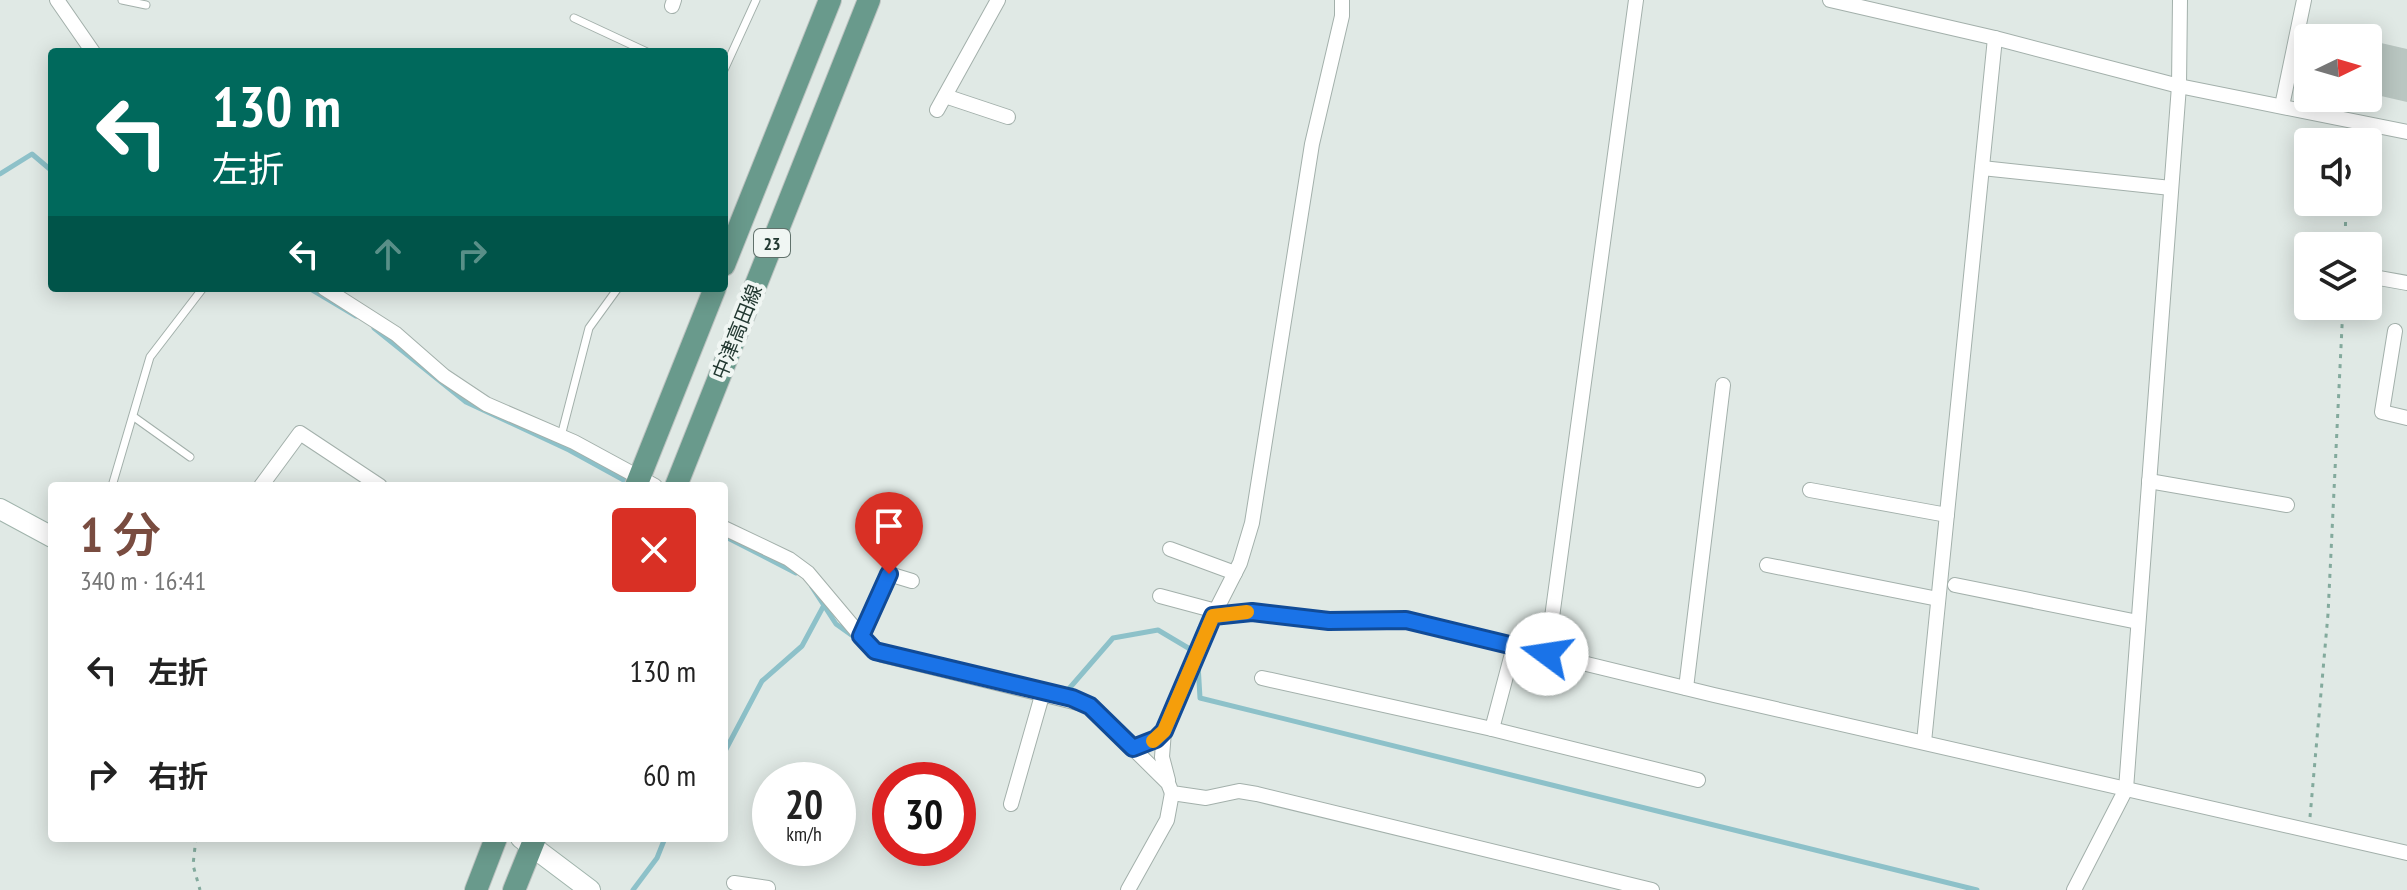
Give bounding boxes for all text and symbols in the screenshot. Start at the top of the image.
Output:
north arrow [2294,24,2382,112]
map controls [2294,24,2382,320]
text: 130 m [212,70,341,142]
icon: left [80,80,184,184]
button: sound [2294,128,2382,216]
text: 左折 [212,145,284,192]
road number: 23 [754,229,790,257]
icon: left [282,232,326,276]
icon: ahead [366,232,410,276]
icon: right [450,232,494,276]
button: layers [2294,232,2382,320]
street label: 中津高田線 [706,281,768,383]
pin [855,492,923,574]
text: 1 分 [80,503,161,565]
icon: arrive [867,504,911,548]
button: close [612,508,696,592]
text: 340 m · 16:41 [80,564,206,597]
position arrow [1505,612,1589,696]
icon: left [80,648,124,692]
text: 130 m [630,651,696,690]
text: 左折 [148,652,208,691]
icon: right [80,752,124,796]
text: 60 m [643,755,696,794]
text: 右折 [148,756,208,795]
speed limit sign: 30 [872,762,976,866]
text: 20 [785,778,823,830]
text: km/h [786,821,822,847]

